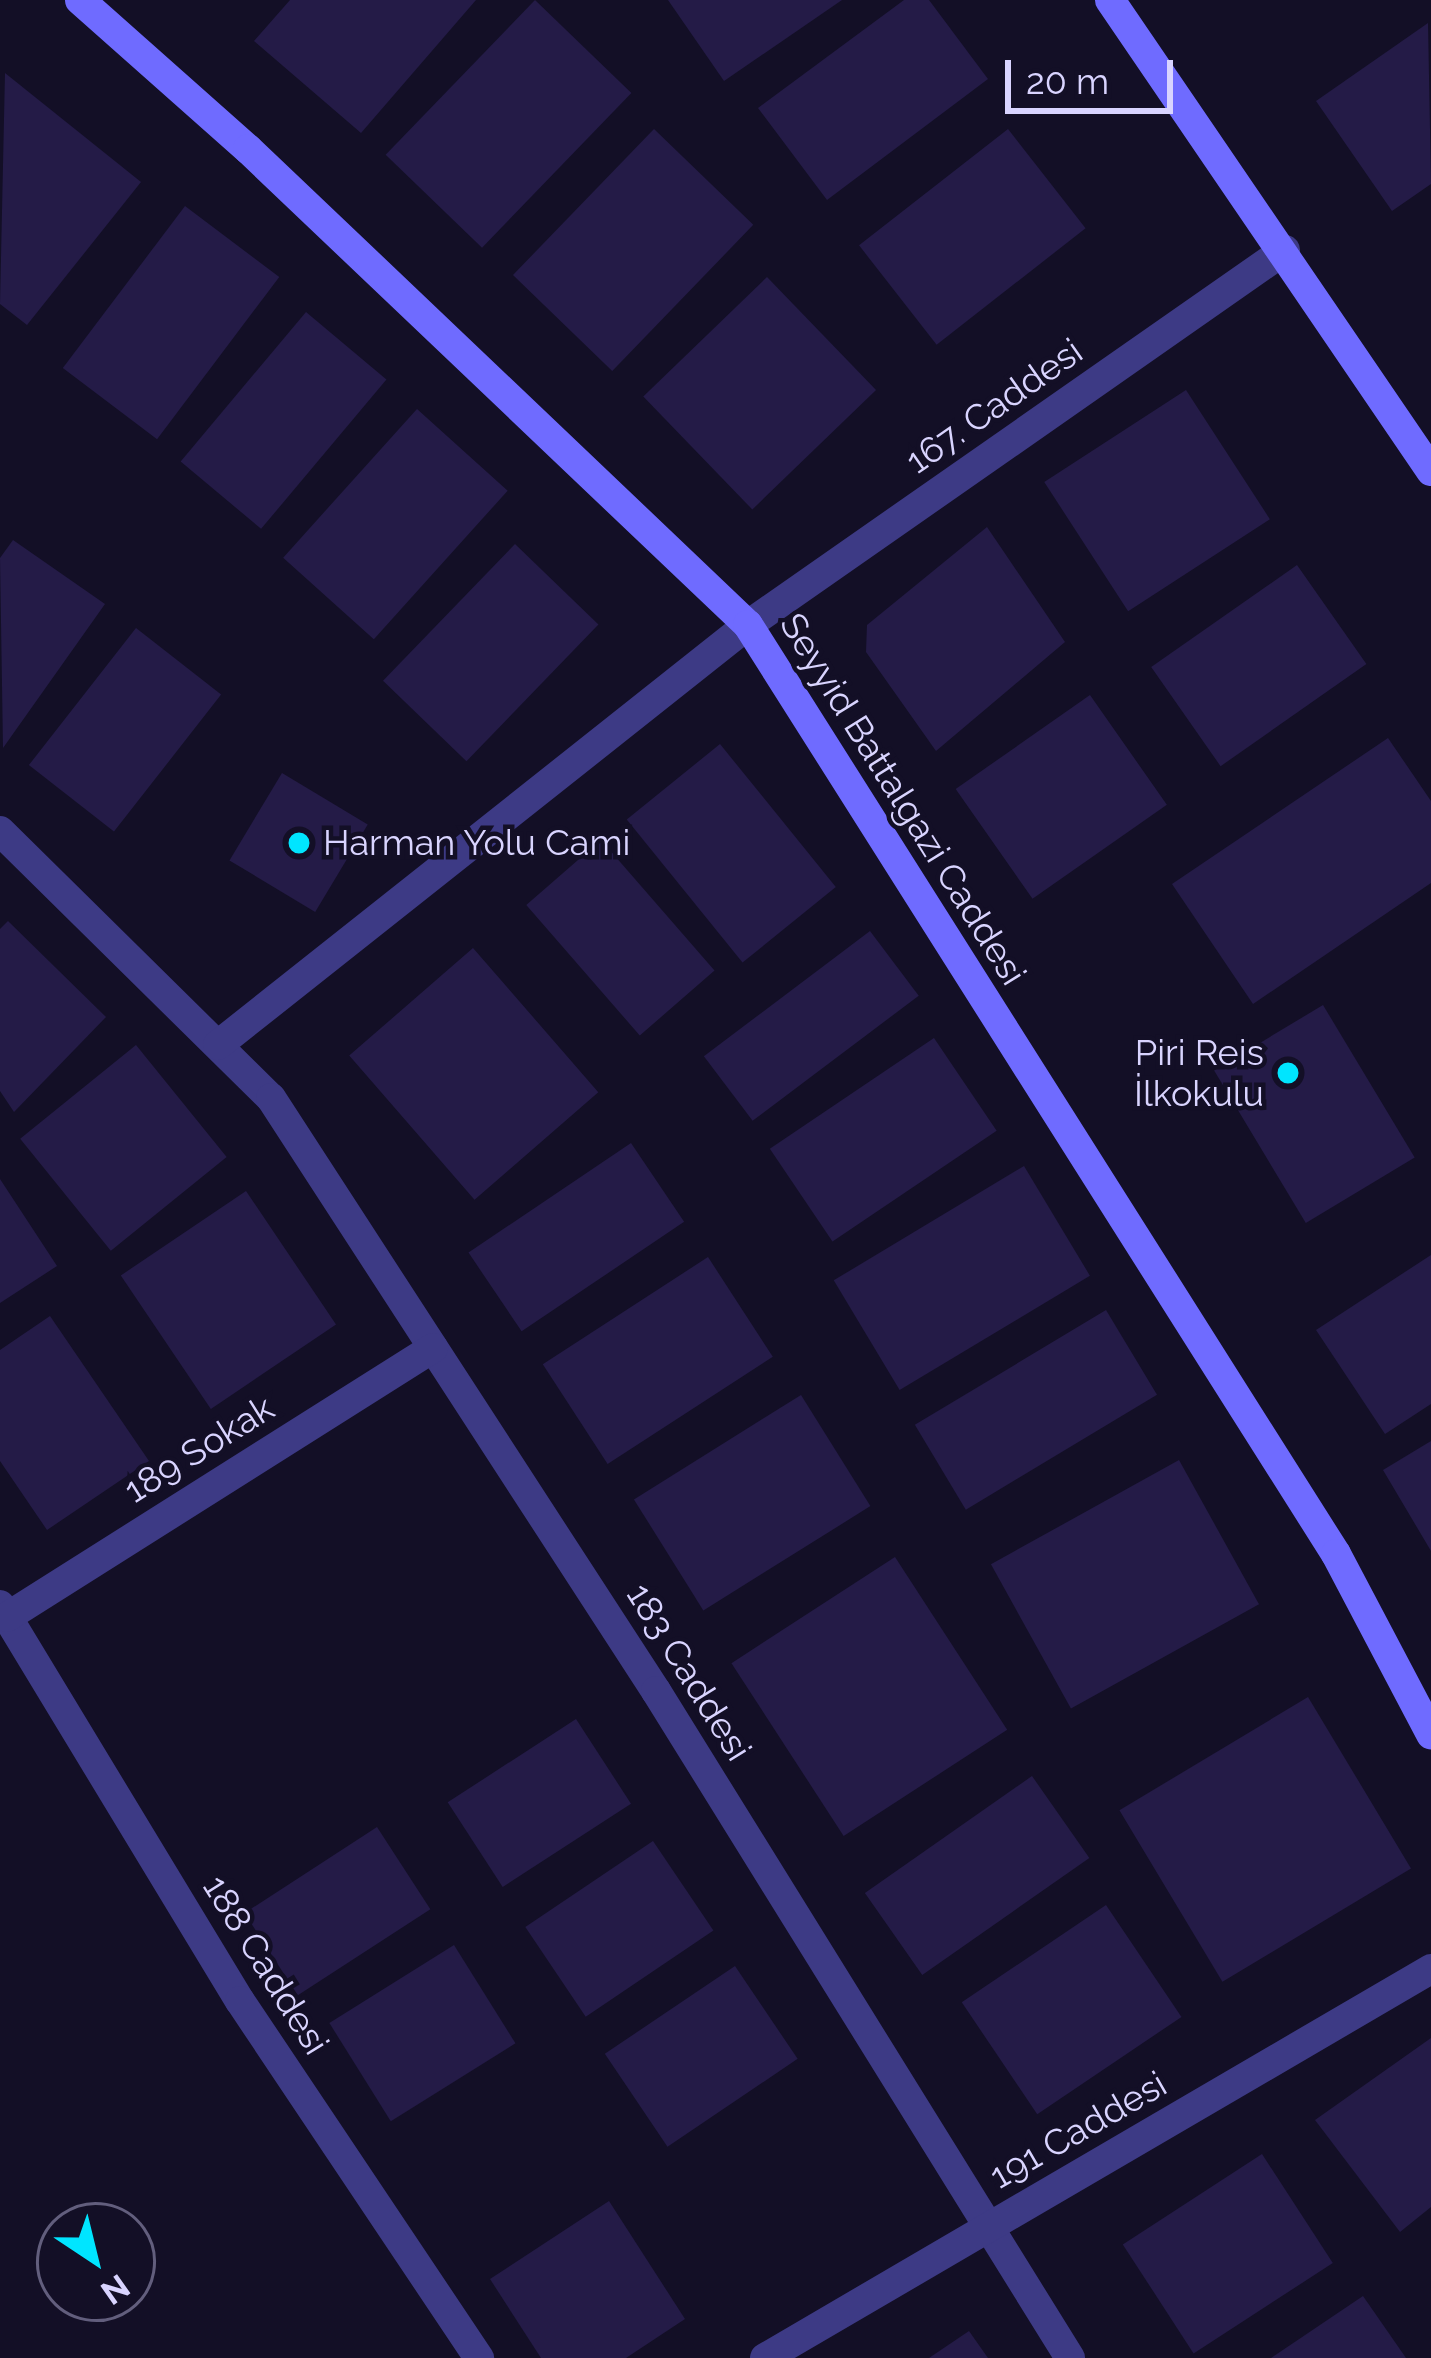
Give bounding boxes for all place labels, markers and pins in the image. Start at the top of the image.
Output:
place label: Harman Yolu Cami [323,821,632,865]
marker: Harman Yolu Cami [286,830,312,856]
place label: Piri Reis İlkokulu [1134,1030,1264,1115]
marker: Piri Reis İlkokulu [1275,1060,1301,1086]

